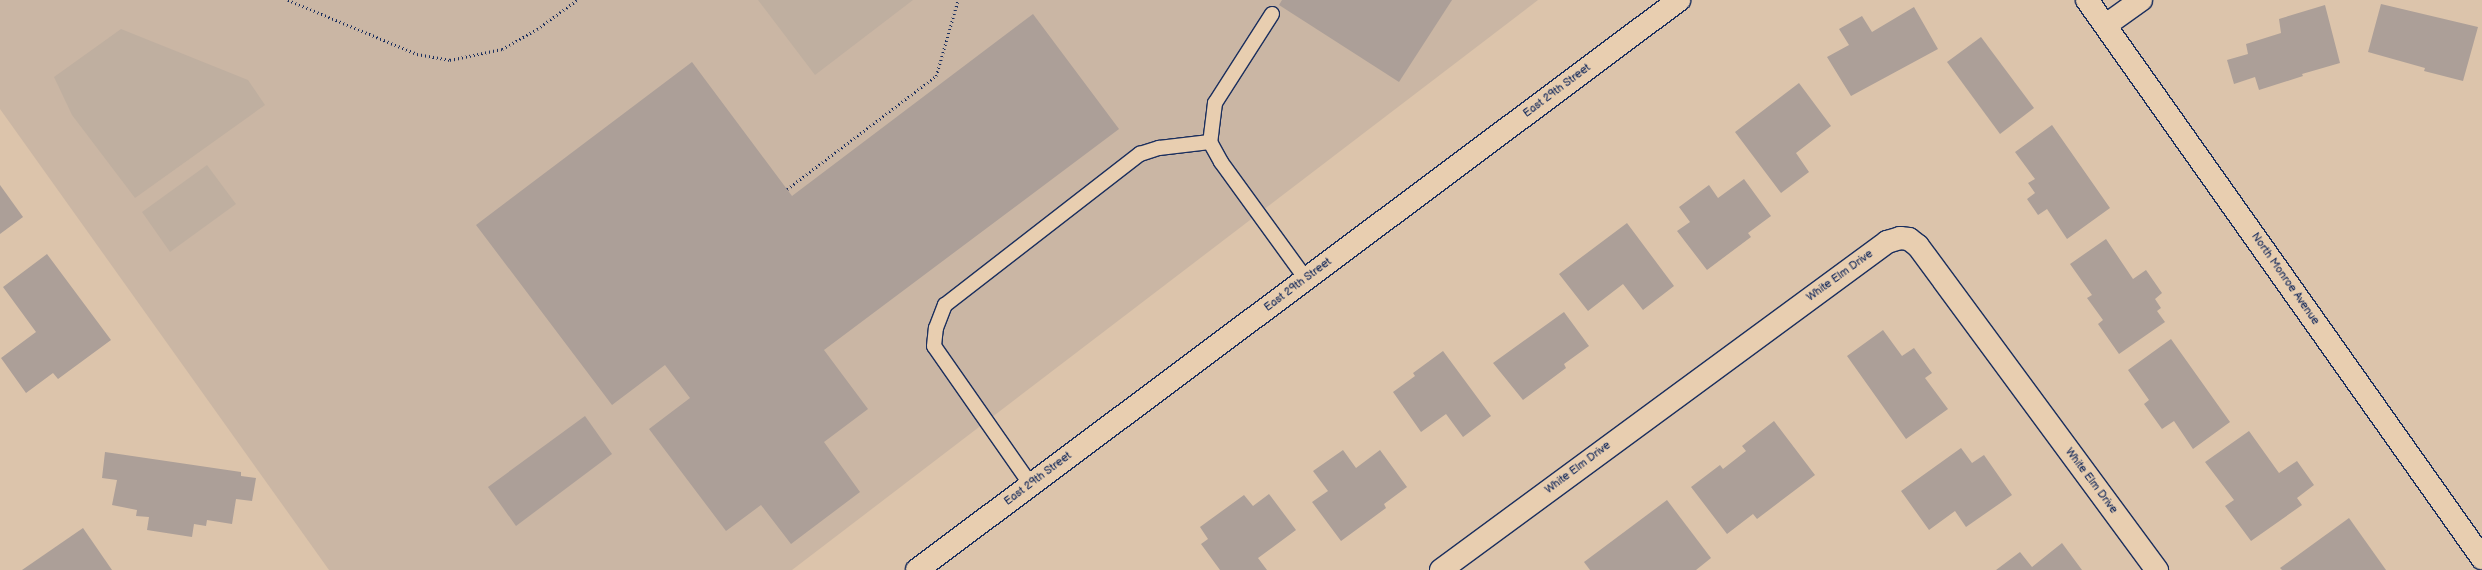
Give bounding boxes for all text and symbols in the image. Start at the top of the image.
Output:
street label: East 29th Street [1521,61,1593,121]
street label: North Monroe Avenue [2248,230,2322,328]
street label: White Elm Drive [1804,248,1876,304]
street label: East 29th Street [1262,255,1334,315]
street label: White Elm Drive [1543,439,1613,497]
street label: White Elm Drive [2062,446,2120,516]
street label: East 29th Street [1002,449,1074,509]

